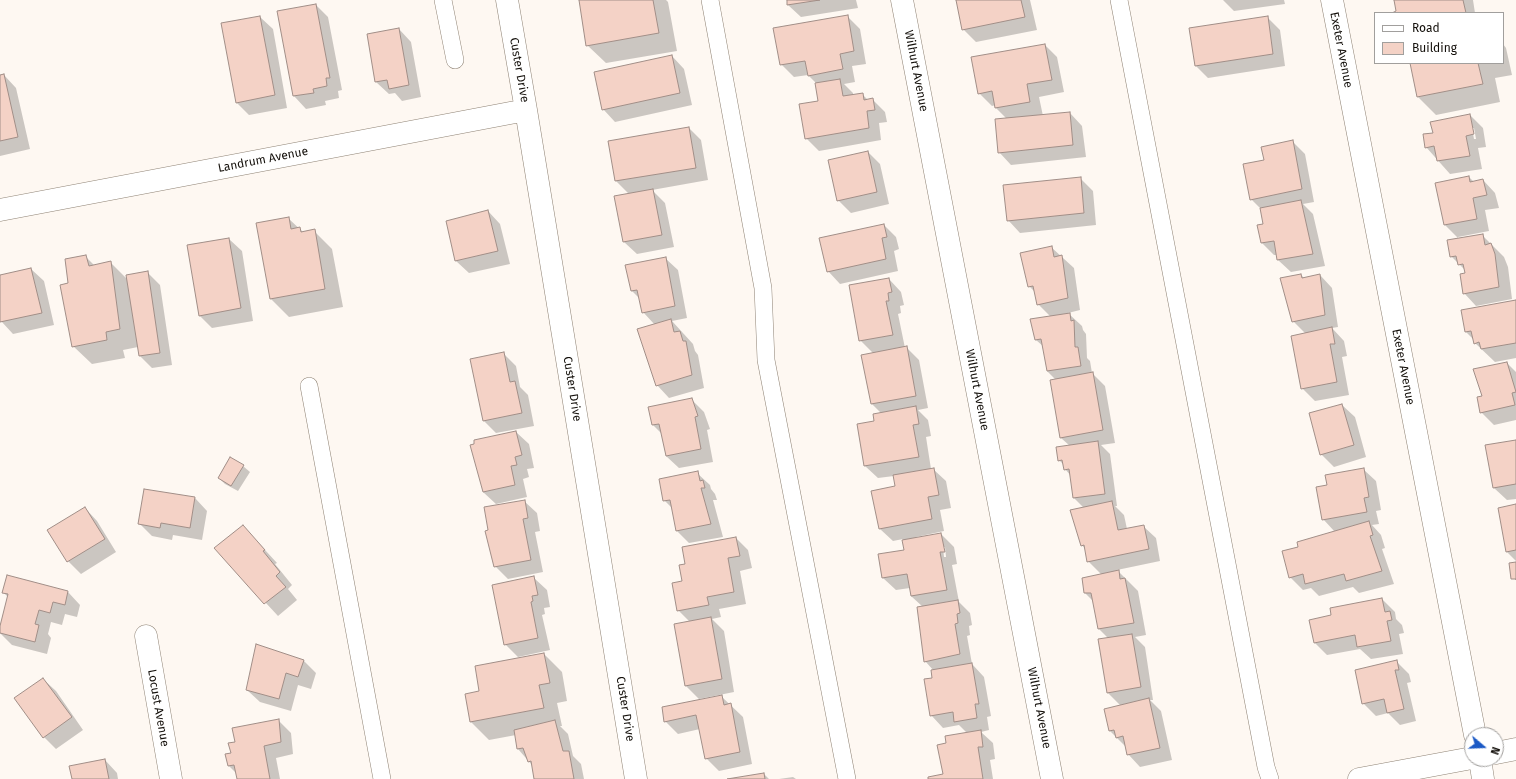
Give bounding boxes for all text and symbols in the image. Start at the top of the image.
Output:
street label: Exeter Avenue [1327,11,1355,89]
legend [1374,12,1504,64]
text: Road [1412,21,1440,35]
street label: Wilhurt Avenue [901,29,931,113]
street label: Custer Drive [506,36,532,104]
text: Building [1412,41,1457,55]
street label: Landrum Avenue [217,144,309,176]
street label: Exeter Avenue [1389,328,1417,406]
street label: Wilhurt Avenue [962,348,992,432]
street label: Custer Drive [560,355,584,423]
street label: Wilhurt Avenue [1024,666,1054,750]
street label: Locust Avenue [144,668,172,748]
street label: Custer Drive [613,675,637,743]
north arrow [1464,727,1504,767]
text: N [1488,745,1502,756]

